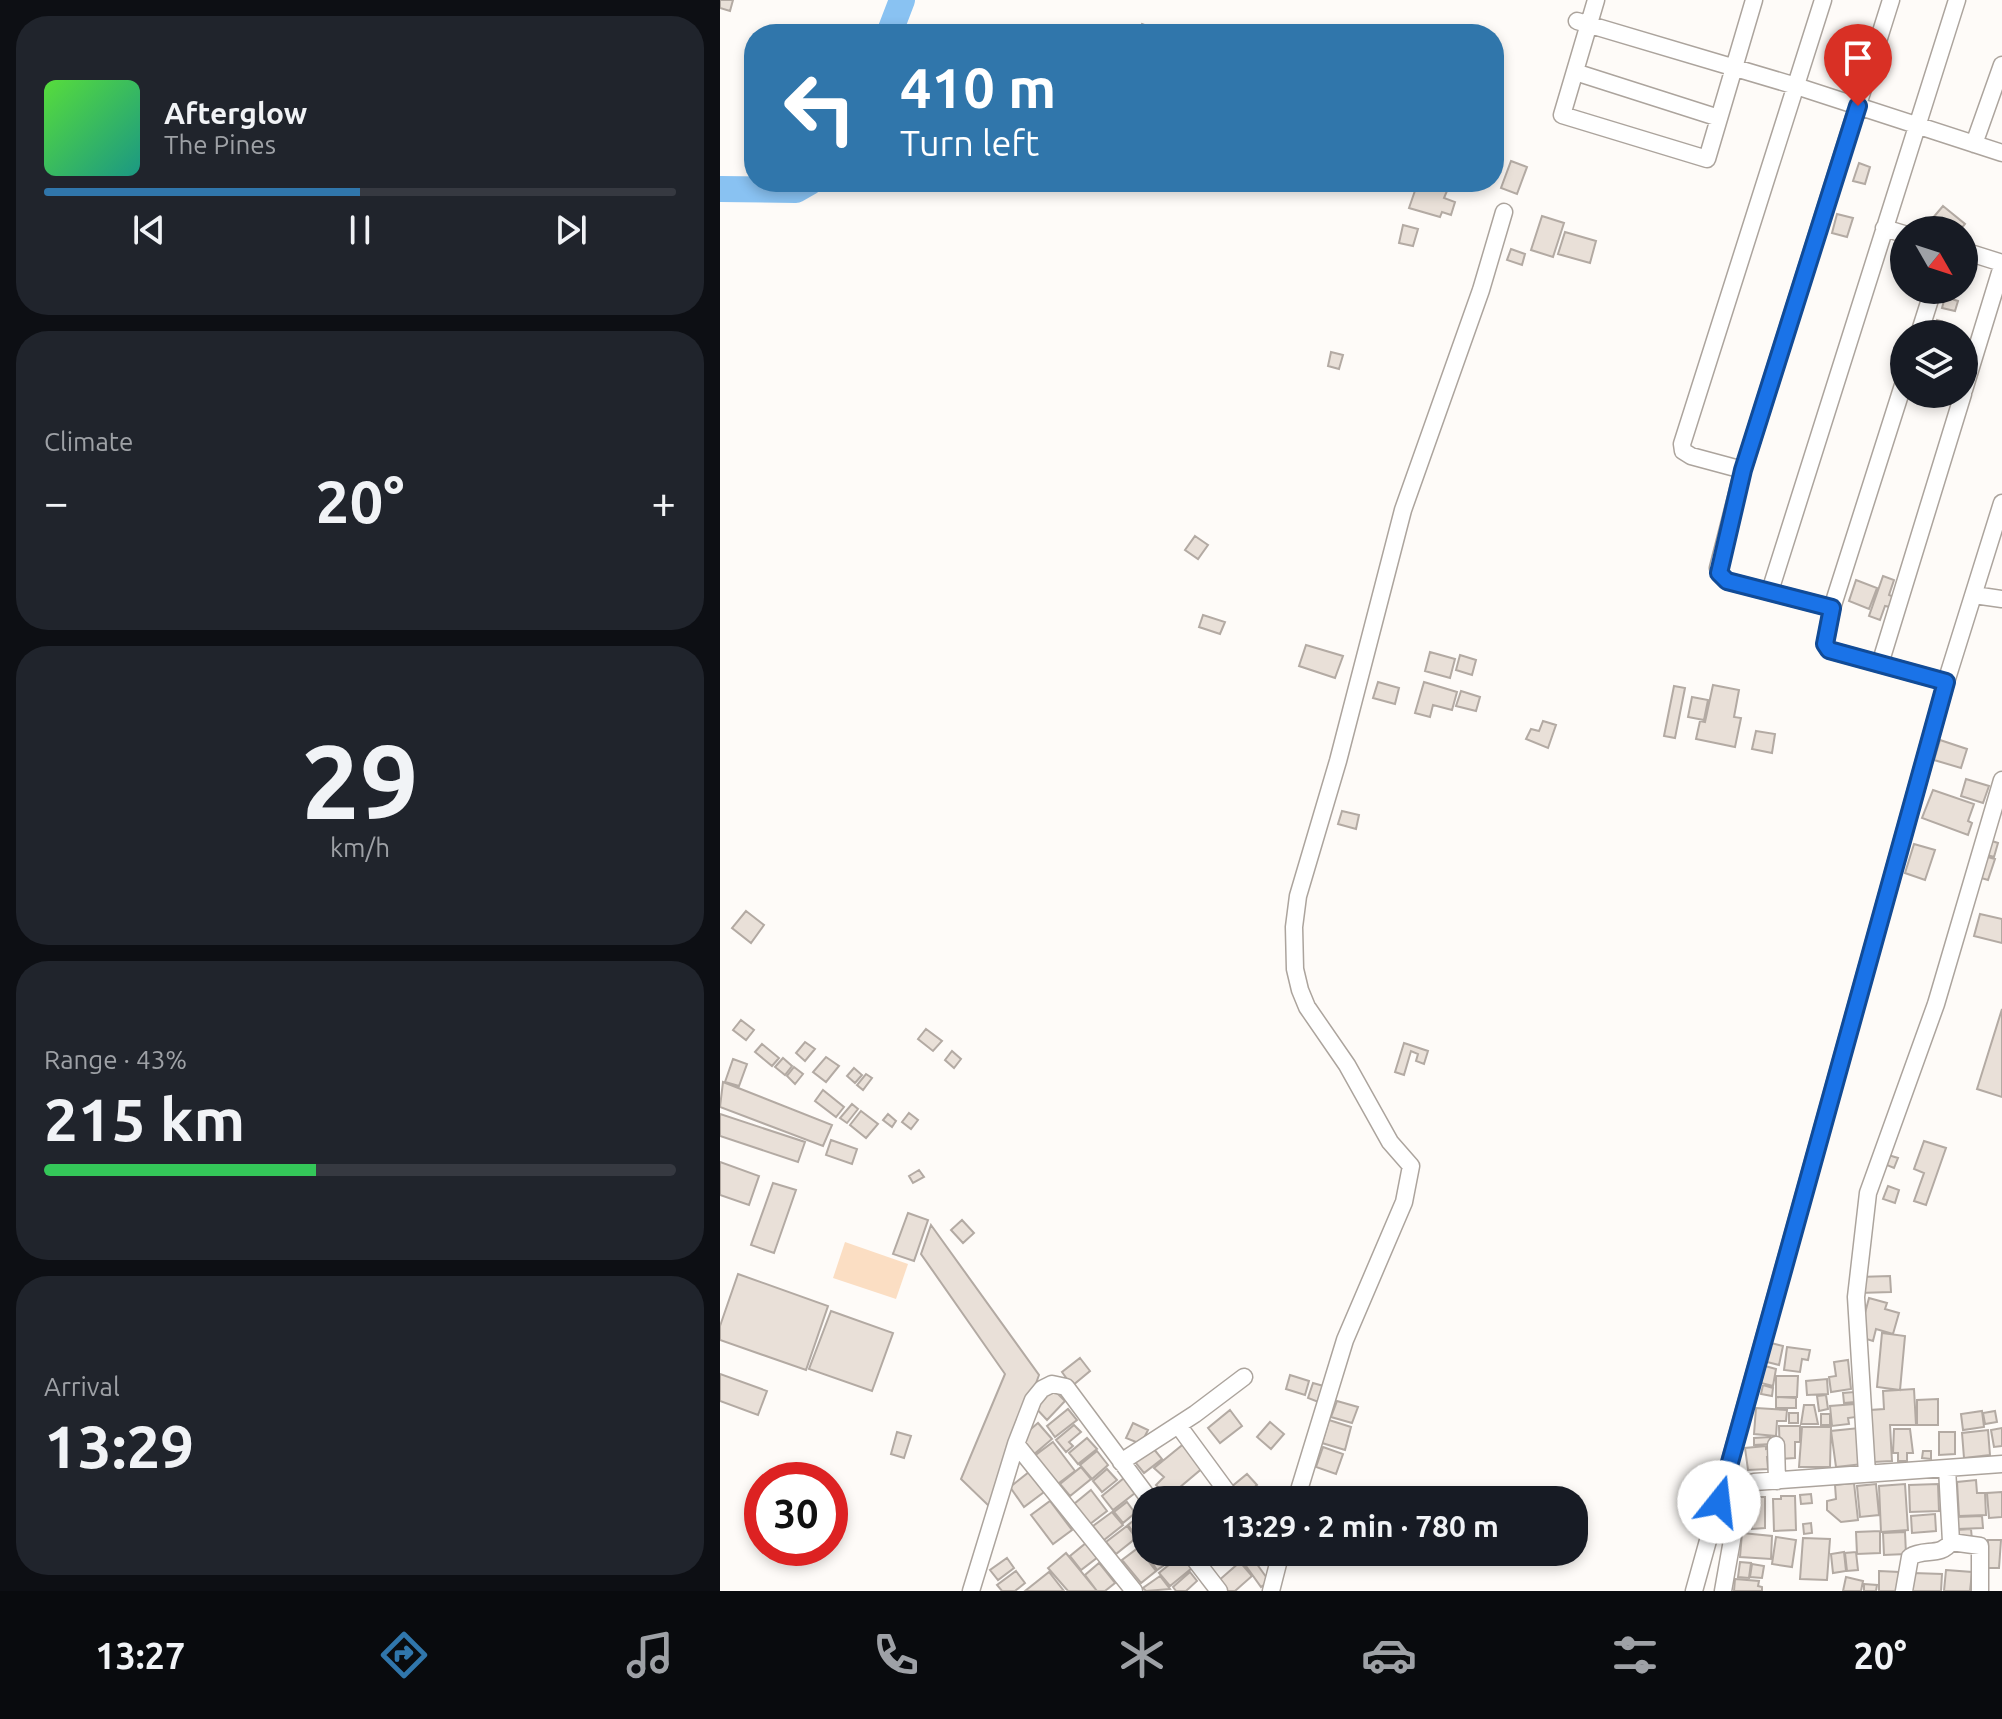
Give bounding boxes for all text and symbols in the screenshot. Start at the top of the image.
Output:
pin [1824,24,1892,106]
icon: arrive [1836,36,1880,80]
icon: left [768,56,872,160]
text: 410 m [900,56,1056,119]
text: Afterglow [164,96,307,130]
text: Turn left [900,122,1039,163]
text: The Pines [164,130,276,159]
icon: previous [127,208,171,252]
icon: pause [338,208,382,252]
icon: next [549,208,593,252]
north arrow [1890,216,1978,304]
map controls [1890,216,1978,408]
button: layers [1890,320,1978,408]
text: Climate [44,427,133,456]
text: 20° [316,467,404,534]
text: − [44,477,69,526]
text: + [651,477,676,526]
text: 29 [301,722,419,839]
text: km/h [330,833,390,862]
text: Range · 43% [44,1045,187,1074]
text: 215 km [44,1085,245,1152]
text: Arrival [44,1372,120,1401]
text: 13:29 [44,1412,194,1479]
position arrow [1677,1460,1761,1544]
speed limit sign: 30 [744,1462,848,1566]
text: 13:29 · 2 min · 780 m [1221,1509,1499,1543]
icon: directions [376,1627,432,1683]
icon: music [622,1627,678,1683]
icon: phone [868,1627,924,1683]
icon: climate [1114,1627,1170,1683]
icon: car [1361,1627,1417,1683]
icon: filters [1607,1627,1663,1683]
text: 13:27 [95,1635,185,1676]
text: 20° [1853,1635,1907,1676]

